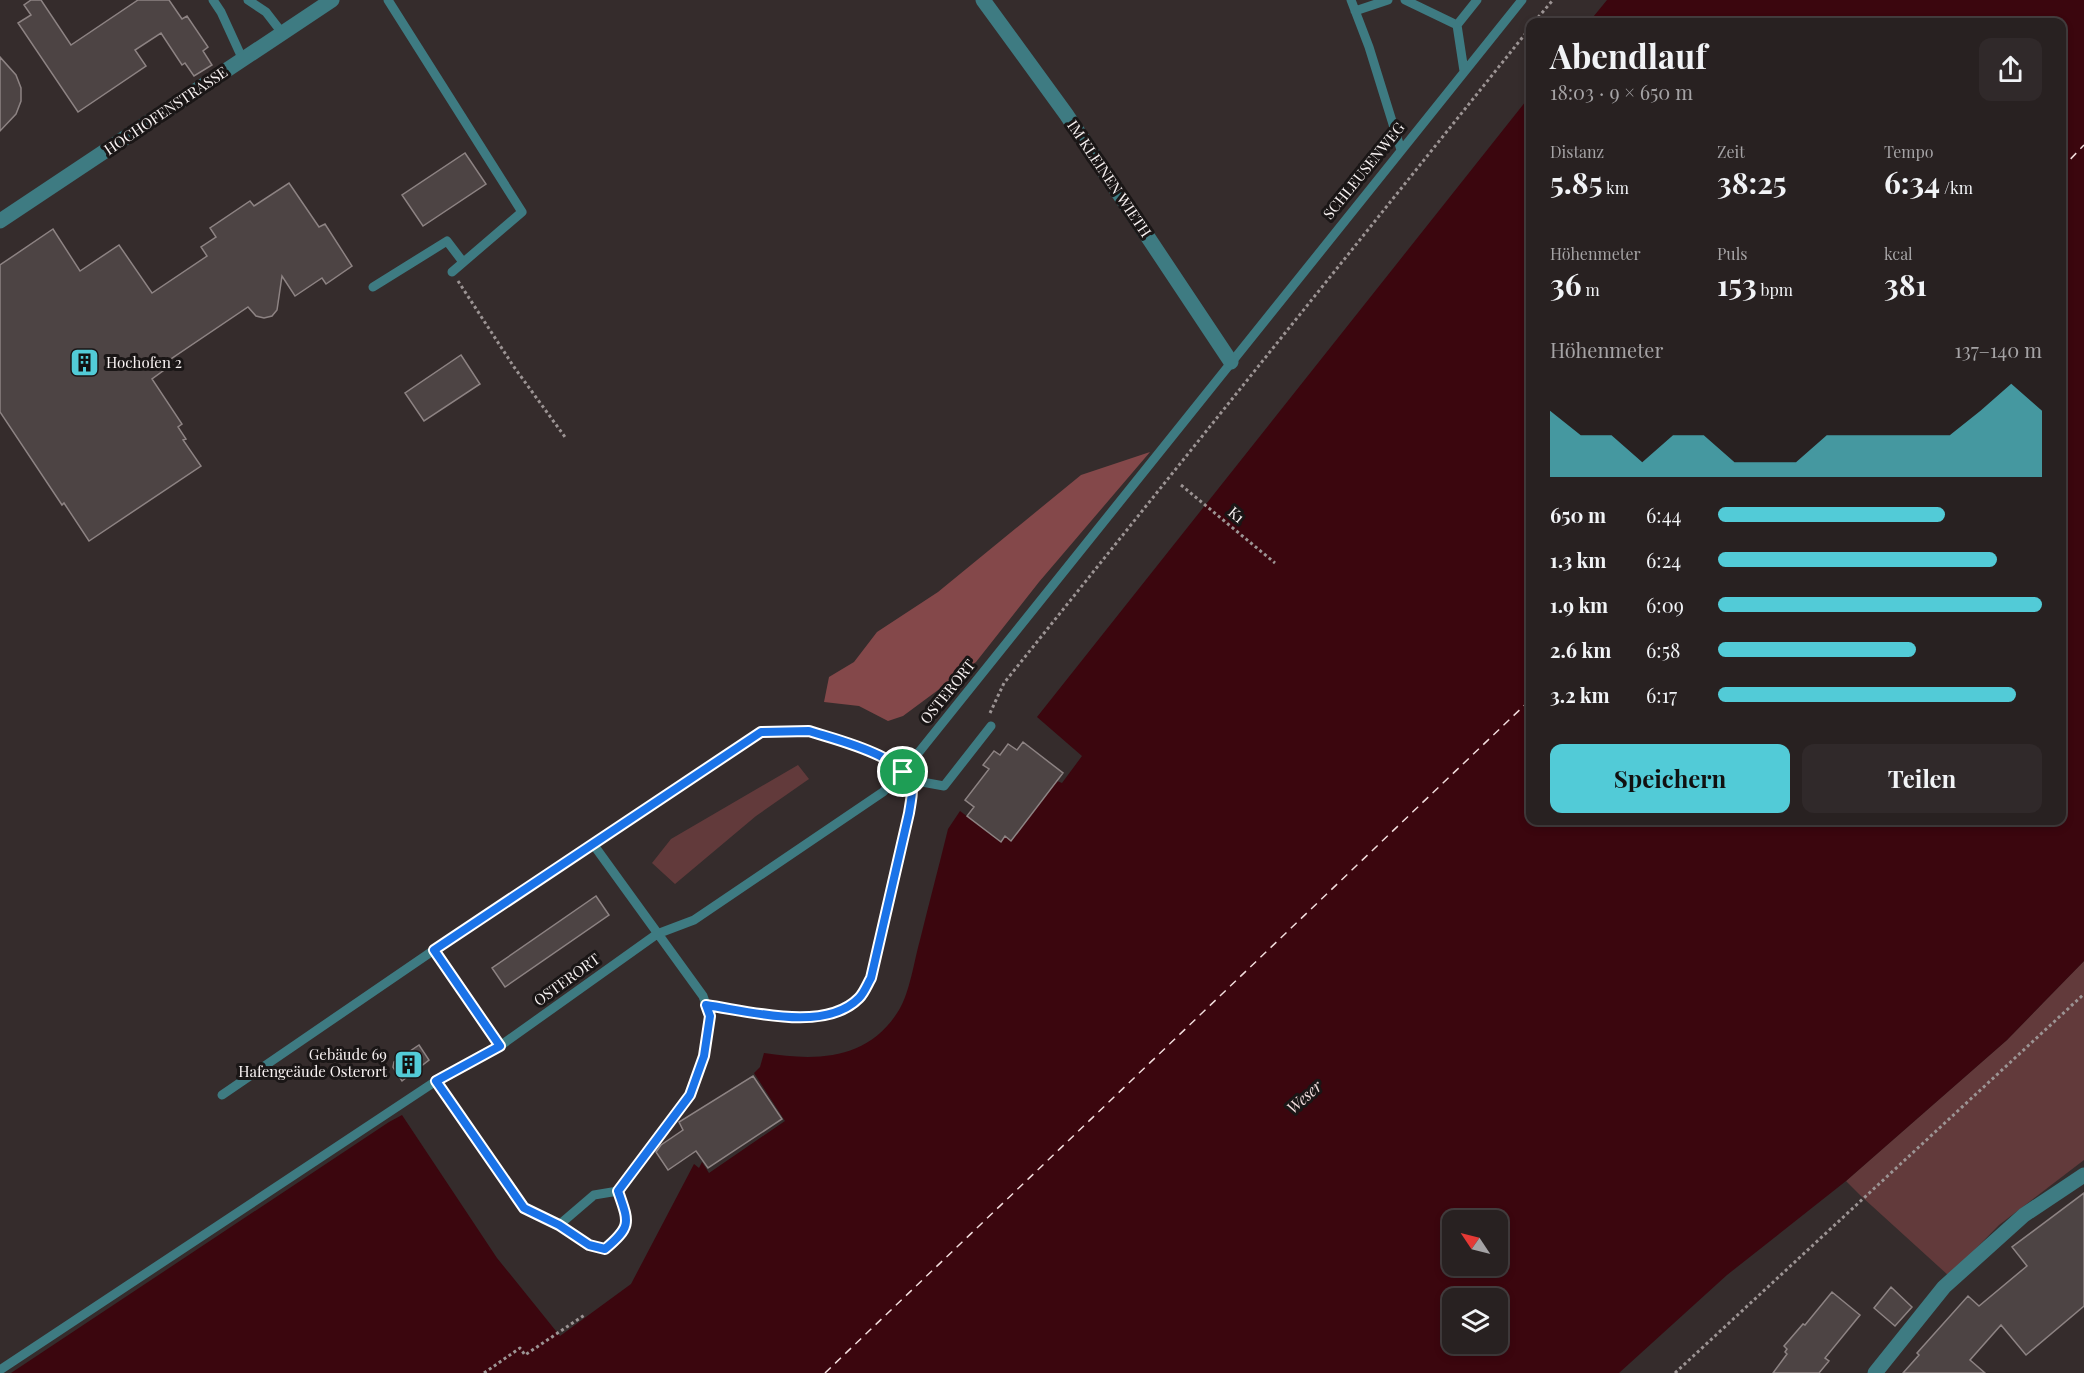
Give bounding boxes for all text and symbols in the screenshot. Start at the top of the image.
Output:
text: Abendlauf [1550,33,1707,77]
button: share [1979,38,2042,101]
street label: HOCHOFENSTRASSE [100,61,231,159]
text: 18:03 · 9 × 650 m [1550,78,1693,105]
street label: IM KLEINEN WIETH [1063,116,1156,241]
street label: SCHLEUSENWEG [1318,117,1409,223]
text: Distanz [1550,141,1604,162]
text: Zeit [1717,141,1745,162]
text: Tempo [1884,141,1934,162]
text: 5.85 [1550,162,1602,202]
text: 38:25 [1717,162,1787,202]
text: 6:34 [1884,162,1940,202]
text: km [1602,177,1629,198]
text: /km [1940,177,1973,198]
text: Höhenmeter [1550,243,1641,264]
text: Puls [1717,243,1747,264]
text: kcal [1884,243,1913,264]
text: 36 [1550,264,1581,304]
text: 153 [1717,264,1757,304]
text: 381 [1884,264,1927,304]
text: m [1581,279,1600,300]
text: bpm [1757,279,1793,300]
text: Höhenmeter [1550,336,1663,363]
text: 137–140 m [1955,336,2042,363]
building icon: Hochofen 2 [69,347,101,379]
place label: Hochofen 2 [106,352,182,372]
text: 650 m [1550,501,1606,528]
text: 6:44 [1646,501,1681,528]
street label: K1 [1224,502,1249,527]
text: 1.3 km [1550,546,1606,573]
text: 6:24 [1646,546,1681,573]
text: 1.9 km [1550,591,1608,618]
text: 6:09 [1646,591,1684,618]
text: 2.6 km [1550,636,1611,663]
text: 6:58 [1646,636,1680,663]
street label: OSTERORT [915,655,979,728]
text: 3.2 km [1550,681,1610,708]
text: 6:17 [1646,681,1677,708]
button: Speichern [1550,744,1790,813]
button: Teilen [1802,744,2042,813]
pin [877,746,928,797]
icon: arrive [886,755,919,788]
street label: OSTERORT [529,948,604,1010]
place label: Gebäude 69 Hafengeäude Osterort [238,1044,388,1081]
building icon: Gebäude 69 Hafengeäude Osterort [392,1048,424,1080]
water label: Weser [1282,1075,1327,1118]
north arrow [1442,1210,1508,1276]
map controls [1442,1210,1508,1354]
button: layers [1442,1288,1508,1354]

